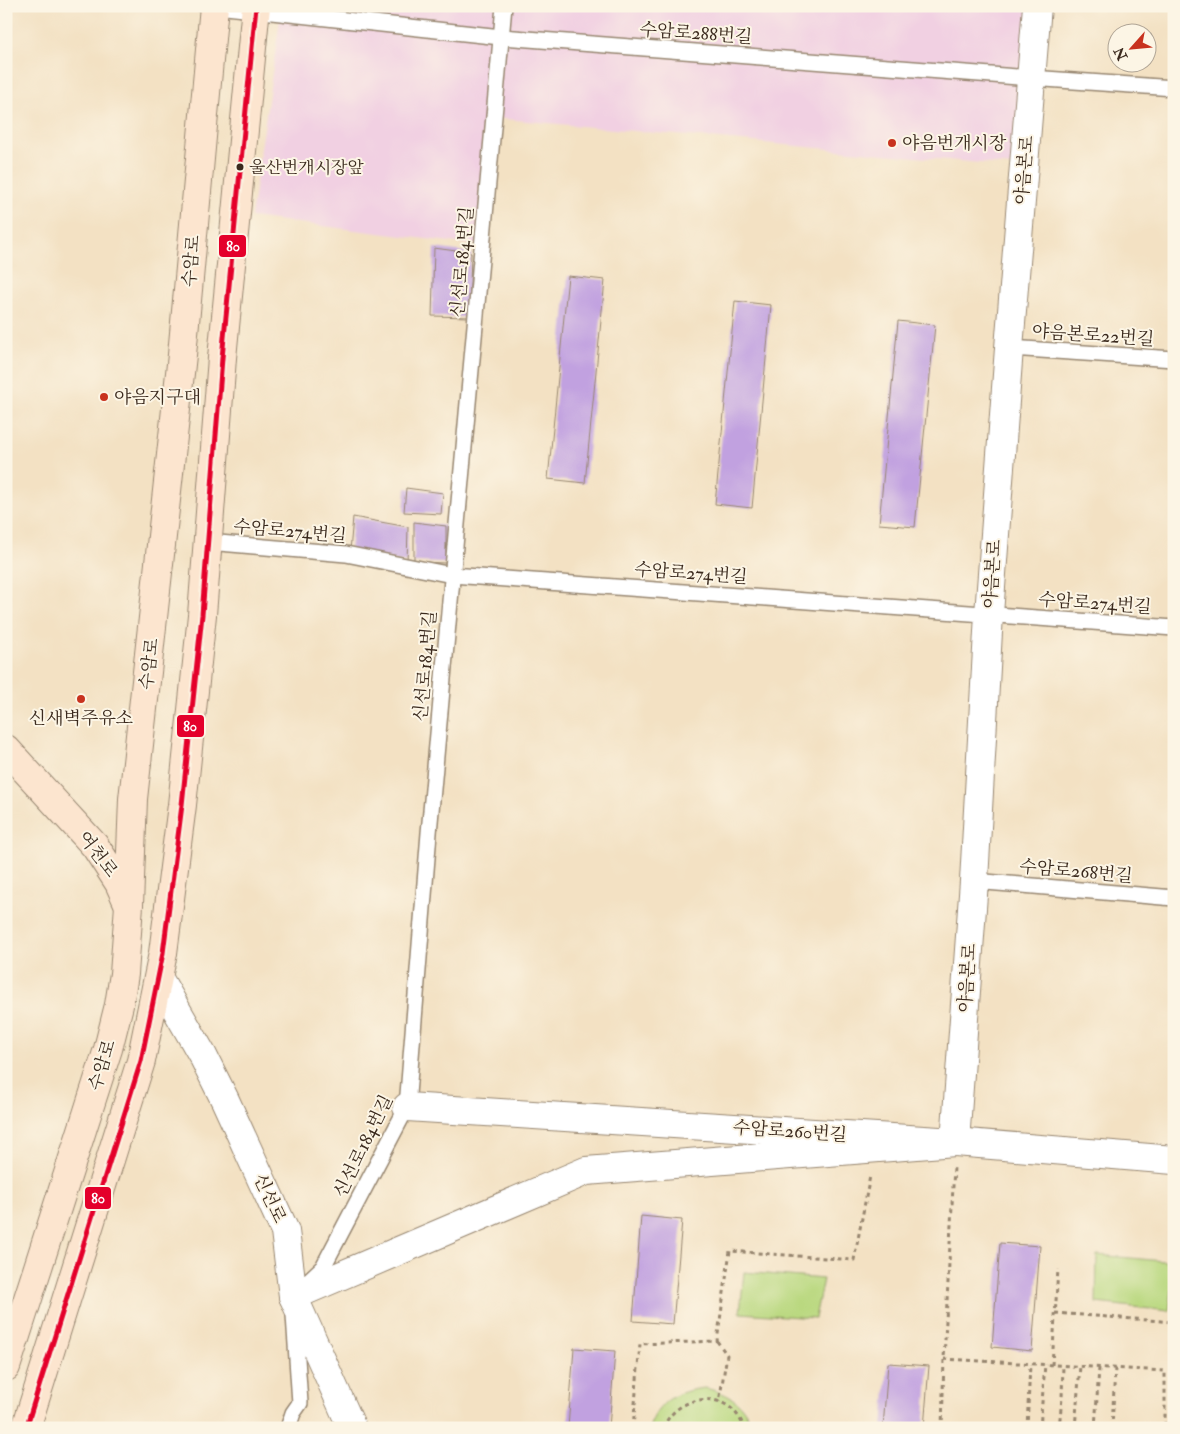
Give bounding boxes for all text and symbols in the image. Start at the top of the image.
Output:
street label: 수암로288번길 [639,18,753,49]
north arrow [1108,22,1158,72]
text: N [1110,44,1132,64]
place label: 야음번개시장 [902,132,1007,155]
street label: 야음본로 [1010,134,1039,206]
marker: 야음번개시장 [886,137,898,149]
place label: 울산번개시장앞 [249,157,365,178]
marker: 울산번개시장앞 [235,162,245,172]
street label: 신선로184번길 [446,205,479,319]
street label: 수암로 [178,234,205,288]
line badge: 80 [218,234,247,258]
text: 80 [226,238,240,255]
street label: 야음본로22번길 [1031,320,1155,351]
place label: 야음지구대 [114,386,201,409]
marker: 야음지구대 [98,391,110,403]
street label: 수암로274번길 [232,515,347,548]
street label: 야음본로 [979,539,1006,610]
street label: 수암로274번길 [634,558,748,589]
street label: 수암로274번길 [1038,588,1152,619]
street label: 신선로184번길 [409,609,442,723]
street label: 수암로 [135,637,164,691]
marker: 신새벽주유소 [75,693,87,705]
place label: 신새벽주유소 [29,707,133,730]
line badge: 80 [176,714,205,738]
text: 80 [183,718,197,735]
street label: 여천로 [73,827,122,882]
street label: 수암로268번길 [1018,855,1134,888]
street label: 야음본로 [954,943,981,1014]
street label: 수암로 [84,1037,121,1093]
street label: 신선로184번길 [329,1091,398,1201]
street label: 수암로260번길 [732,1116,848,1147]
street label: 신선로 [248,1170,291,1227]
line badge: 80 [84,1186,112,1210]
text: 80 [91,1190,105,1207]

